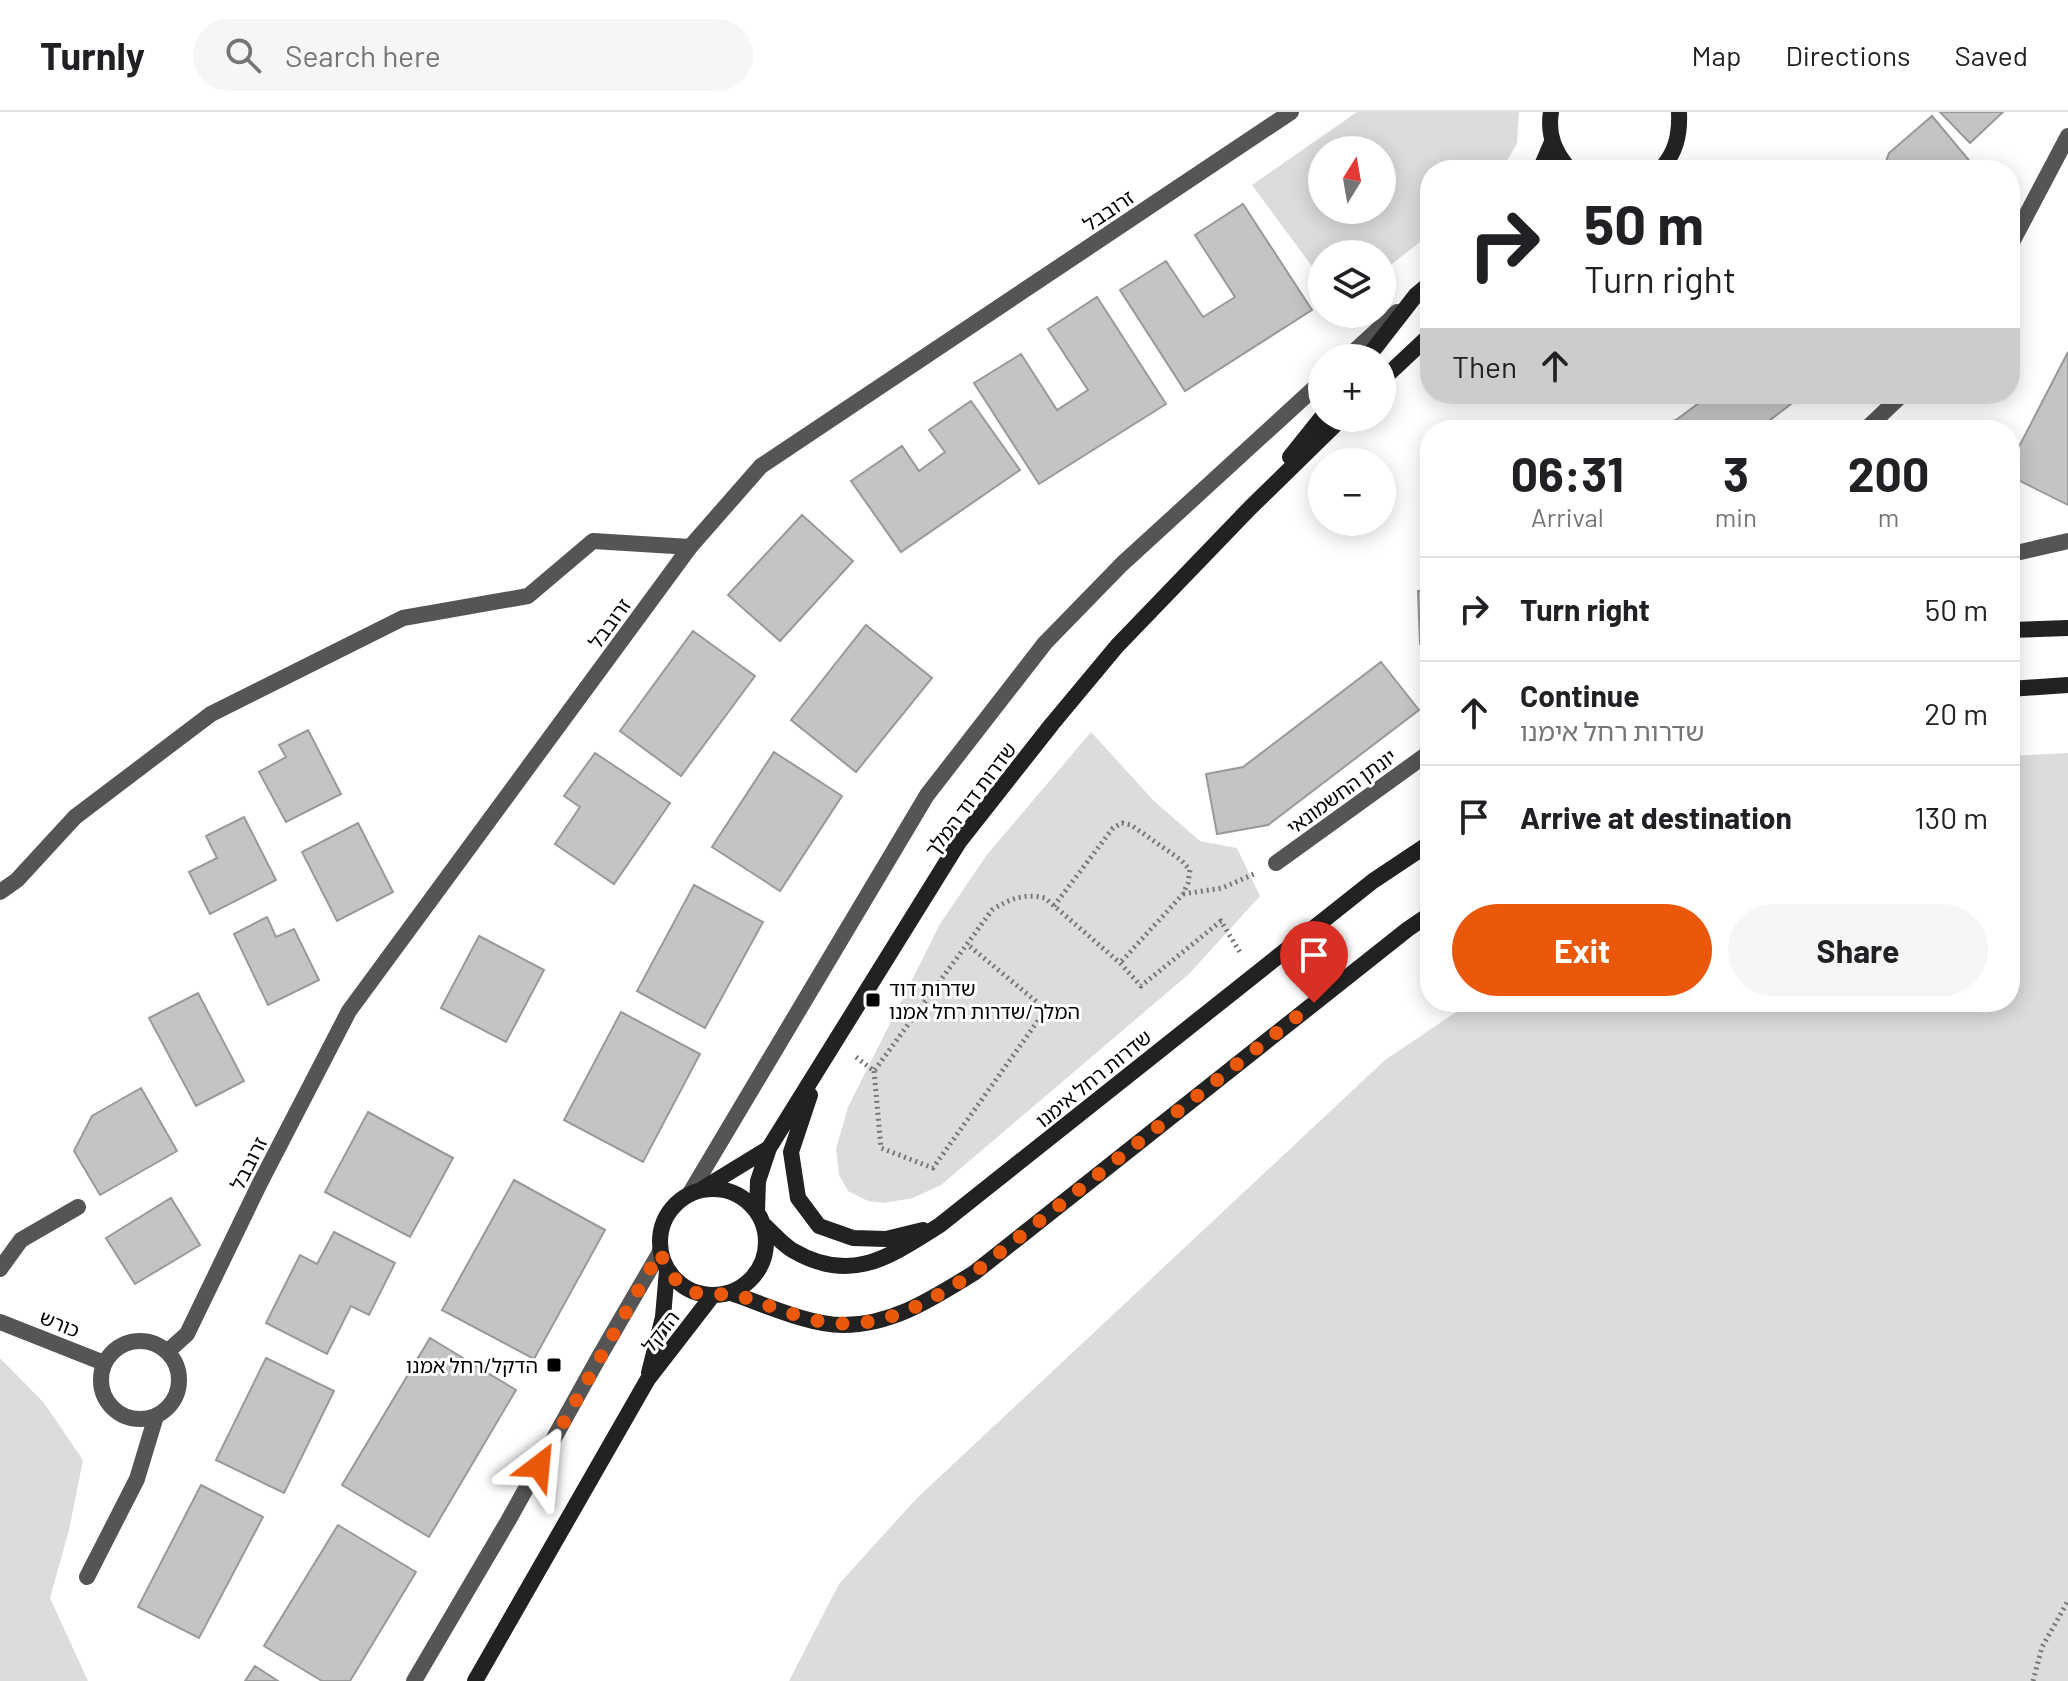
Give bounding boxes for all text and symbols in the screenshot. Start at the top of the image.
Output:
search box [193,19,753,91]
text: Turnly [40,32,145,78]
icon: search [221,33,265,77]
text: Search here [285,37,441,73]
text: Map [1692,38,1741,72]
text: Directions [1785,38,1911,72]
text: Saved [1955,38,2028,72]
north arrow [1308,136,1396,224]
map controls [1308,136,1396,536]
street label: זרובבל [1078,184,1138,236]
text: 50 m [1584,189,1704,256]
icon: right [1452,192,1556,296]
button: layers [1308,240,1396,328]
text: Turn right [1584,257,1736,300]
button: + [1308,344,1396,432]
icon: ahead [1533,344,1577,388]
text: Then [1452,348,1517,384]
text: 06:31 [1511,444,1624,502]
text: 3 [1723,444,1749,502]
text: 200 [1848,444,1929,502]
button: − [1308,448,1396,536]
text: Arrival [1531,501,1604,532]
text: min [1715,501,1757,532]
text: m [1878,501,1899,532]
icon: right [1452,587,1496,631]
text: Turn right [1520,591,1650,627]
text: 50 m [1925,591,1988,627]
street label: זרובבל [583,593,635,653]
text: Continue [1520,677,1640,713]
icon: ahead [1452,691,1496,735]
text: 20 m [1924,695,1988,731]
text: שדרות רחל אימנו [1520,715,1704,746]
street label: שדרות דוד המלך [919,737,1021,861]
street label: יונתן החשמונאי [1282,743,1400,839]
icon: arrive [1452,795,1496,839]
text: Arrive at destination [1520,799,1792,835]
text: 130 m [1914,799,1988,835]
button: Exit [1452,904,1712,996]
button: Share [1728,904,1988,996]
pin [1280,921,1348,1003]
icon: arrive [1292,933,1336,977]
place label: שדרות דוד המלך/שדרות רחל אמנו [889,976,1080,1023]
marker: שדרות דוד המלך/שדרות רחל אמנו [864,991,882,1009]
street label: שדרות רחל אימנו [1030,1024,1156,1132]
street label: זרובבל [225,1132,271,1194]
street label: כורש [36,1304,84,1342]
street label: הדקל [636,1305,684,1357]
place label: הדקל/רחל אמנו [406,1353,538,1377]
marker: הדקל/רחל אמנו [545,1356,563,1374]
position arrow [497,1424,581,1508]

